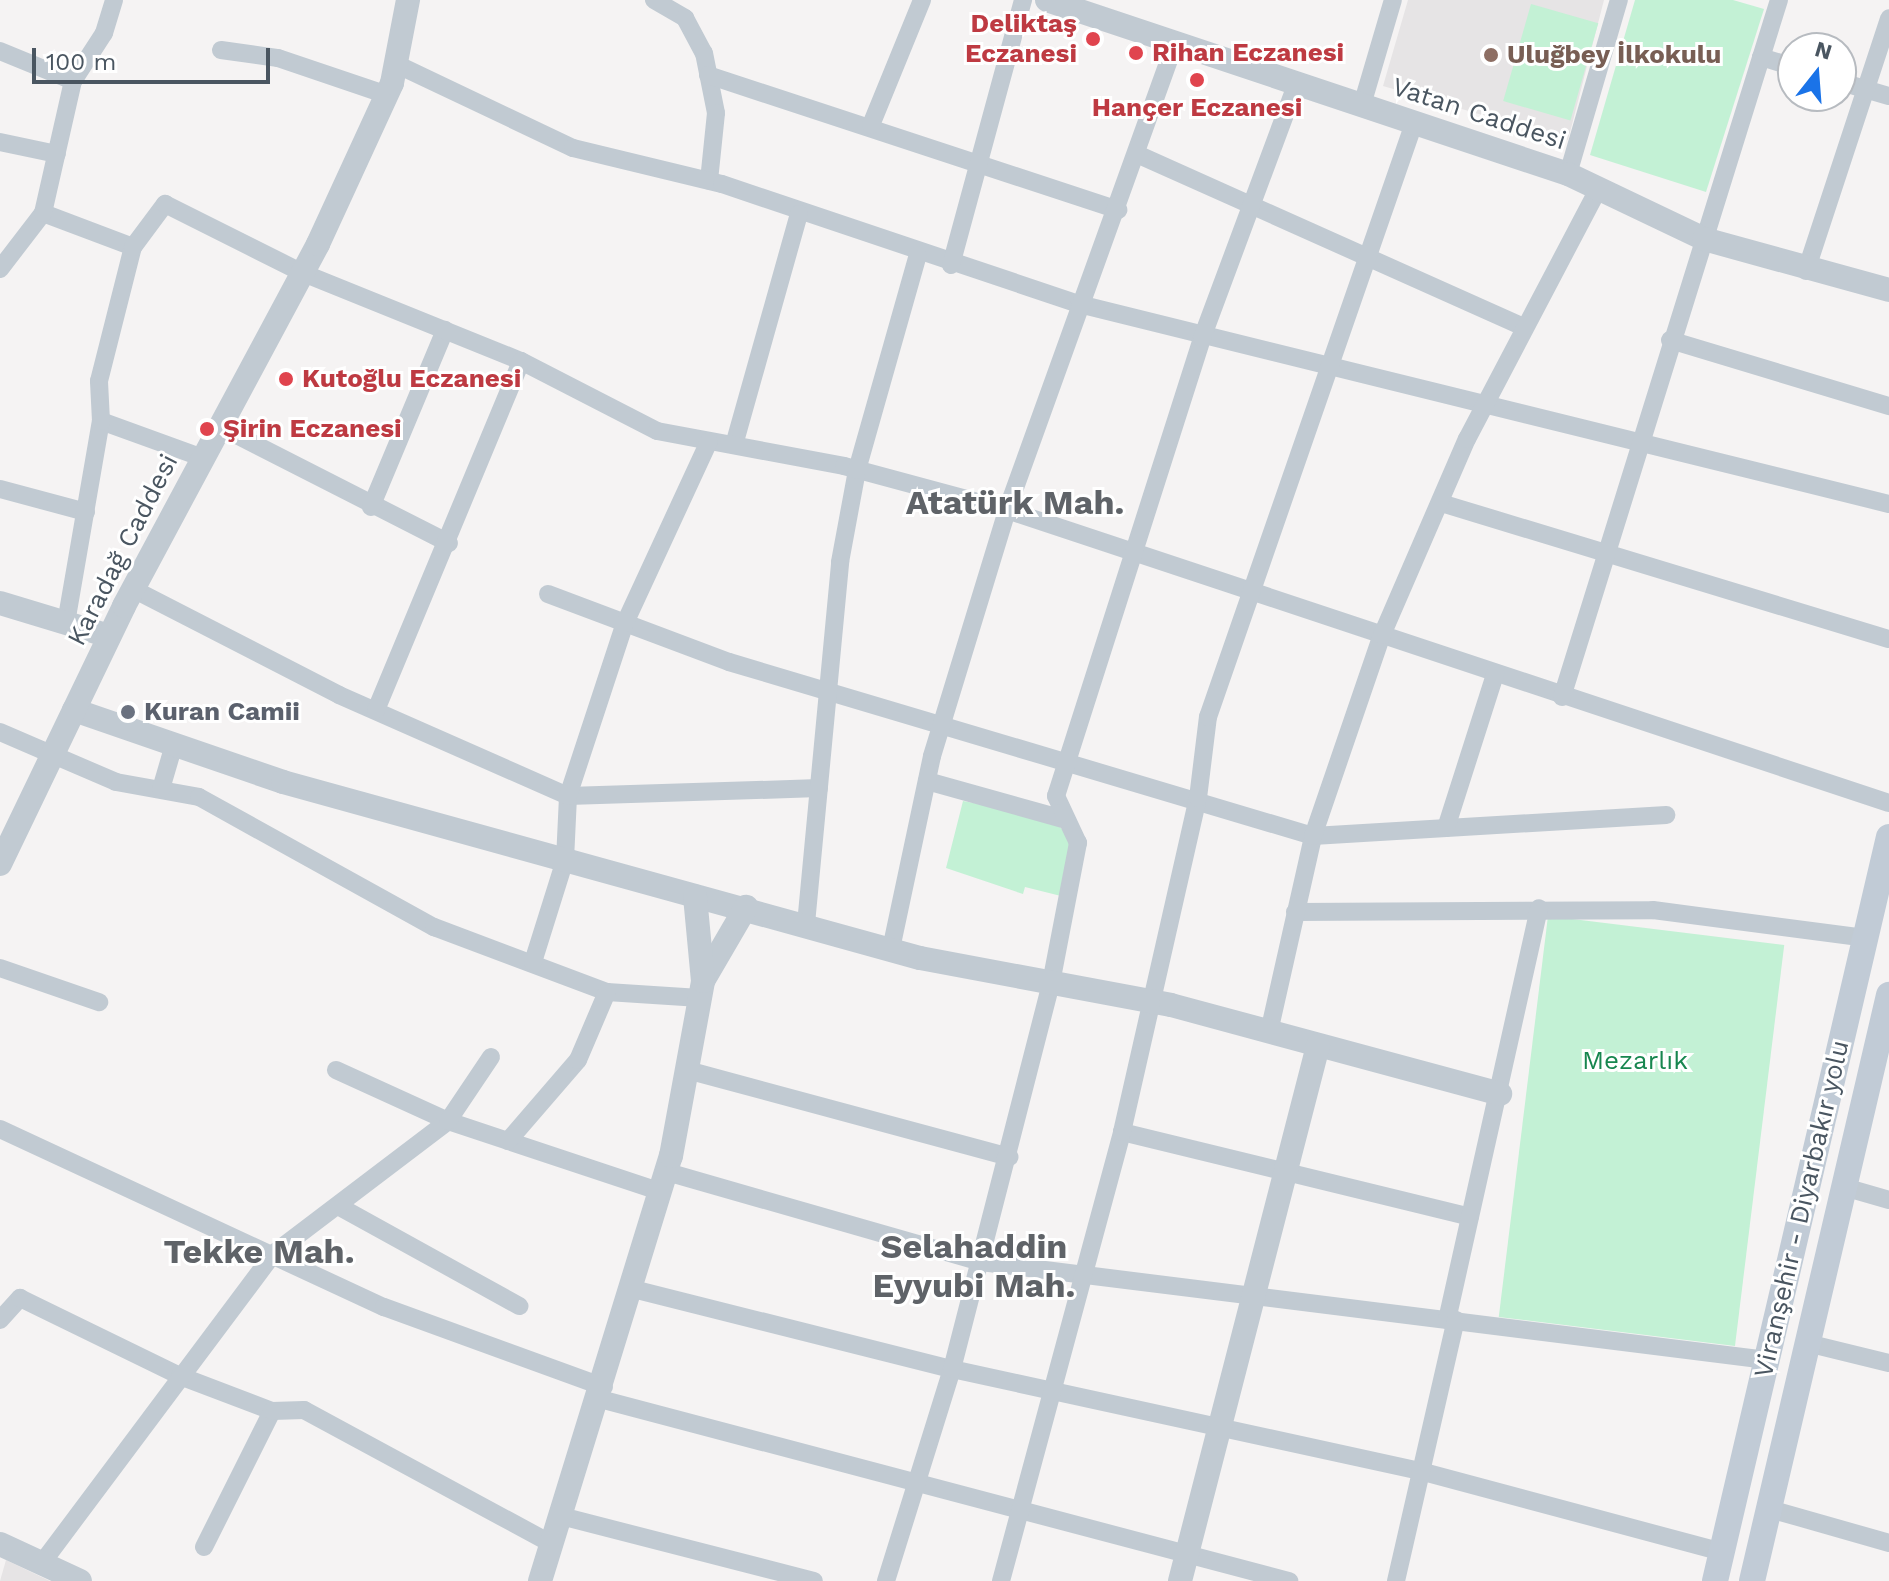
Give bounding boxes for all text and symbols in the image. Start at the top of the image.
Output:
place label: Deliktaş Eczanesi [965,8,1077,70]
marker: Deliktaş Eczanesi [1084,30,1102,48]
scale bar [36,32,274,82]
north arrow [1777,32,1857,112]
text: N [1812,36,1835,65]
place label: Rihan Eczanesi [1152,37,1344,69]
place label: Uluğbey İlkokulu [1507,39,1722,71]
marker: Rihan Eczanesi [1127,44,1145,62]
marker: Uluğbey İlkokulu [1482,46,1500,64]
text: 100 m [46,48,116,76]
marker: Hançer Eczanesi [1188,71,1206,89]
street label: Vatan Caddesi [1388,71,1570,157]
place label: Hançer Eczanesi [1092,92,1302,124]
place label: Kutoğlu Eczanesi [302,363,521,395]
marker: Kutoğlu Eczanesi [277,370,295,388]
place label: Şirin Eczanesi [223,413,402,445]
marker: Şirin Eczanesi [198,420,216,438]
street label: Karadağ Caddesi [61,449,185,651]
district label: Atatürk Mah. [905,483,1125,523]
place label: Kuran Camii [144,696,300,728]
marker: Kuran Camii [119,703,137,721]
street label: Viranşehir - Diyarbakır yolu [1748,1036,1856,1382]
park label: Mezarlık [1582,1045,1688,1077]
district label: Selahaddin Eyyubi Mah. [873,1226,1075,1306]
district label: Tekke Mah. [163,1232,355,1272]

